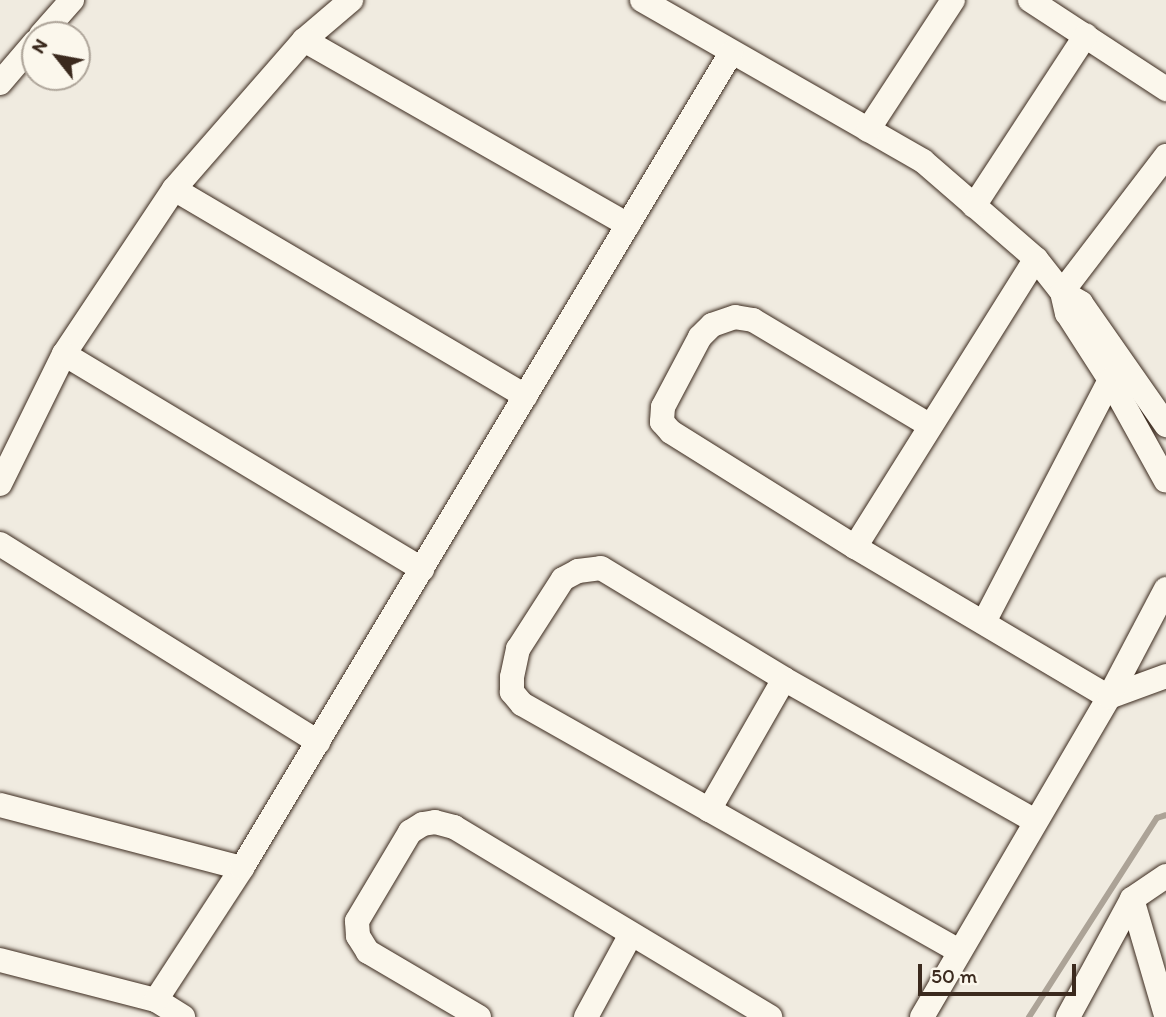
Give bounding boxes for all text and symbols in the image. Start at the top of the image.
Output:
north arrow [21,21,91,91]
text: N [26,35,52,57]
scale bar [921,950,1078,994]
text: 50 m [931,963,977,988]

